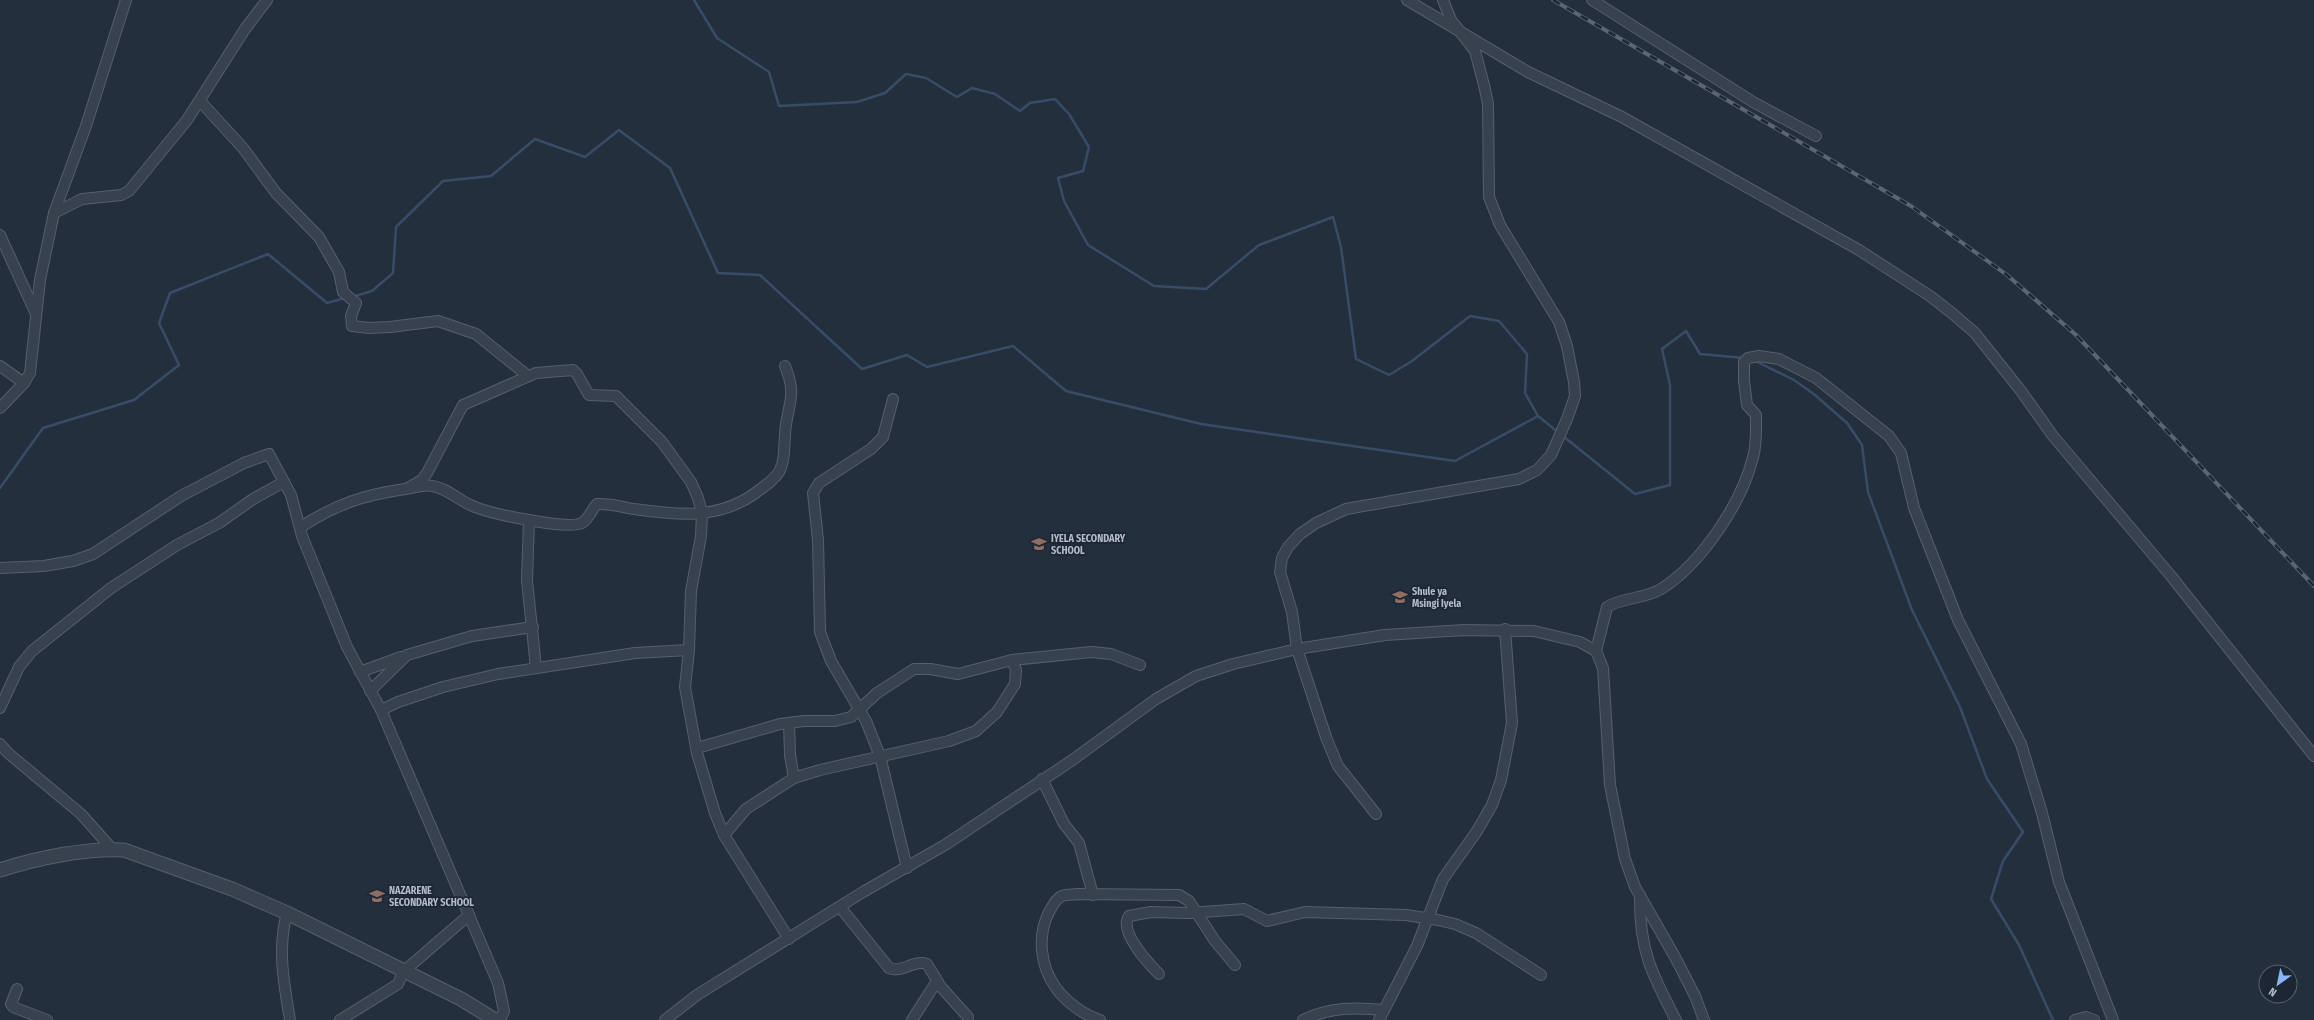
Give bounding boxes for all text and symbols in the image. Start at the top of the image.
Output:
place label: IYELA SECONDARY SCHOOL [1051,533,1126,557]
school or university icon: IYELA SECONDARY SCHOOL [1030,535,1048,553]
place label: Shule ya Msingi Iyela [1412,586,1461,610]
school or university icon: Shule ya Msingi Iyela [1391,588,1409,606]
place label: NAZARENE SECONDARY SCHOOL [389,885,474,909]
school or university icon: NAZARENE SECONDARY SCHOOL [368,887,386,905]
north arrow [2258,964,2298,1004]
text: N [2267,985,2279,999]

